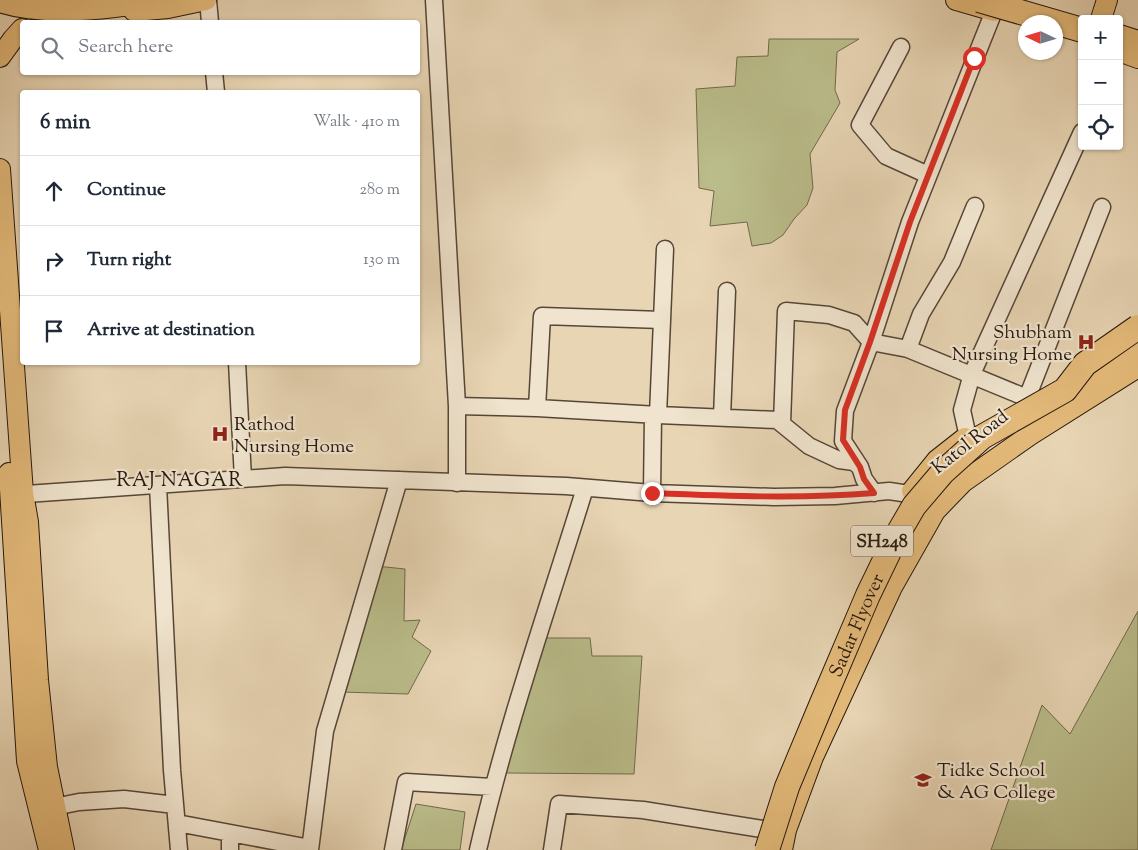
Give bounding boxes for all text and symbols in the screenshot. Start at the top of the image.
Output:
north arrow [1018,15,1063,60]
map controls [1078,15,1123,150]
button: + [1078,15,1123,60]
search box [20,20,420,75]
icon: search [38,34,66,62]
text: Search here [78,34,173,61]
route start [963,47,986,70]
button: − [1078,60,1123,105]
button: locate [1078,105,1123,150]
text: 6 min [40,108,91,138]
text: Walk · 410 m [313,111,400,134]
icon: ahead [40,177,68,205]
text: Continue [87,177,166,204]
text: 280 m [359,179,400,202]
icon: right [40,247,68,275]
text: Turn right [87,247,171,274]
text: 130 m [363,249,400,272]
icon: arrive [40,317,68,345]
text: Arrive at destination [87,317,255,344]
place label: Shubham Nursing Home [952,320,1072,369]
hospital icon: Shubham Nursing Home [1076,332,1096,352]
street label: Katol Road [926,404,1015,482]
place label: Rathod Nursing Home [234,412,354,461]
hospital icon: Rathod Nursing Home [210,424,230,444]
district label: RAJ NAGAR [116,467,244,496]
route end [641,482,664,505]
road number: SH248 [851,526,913,556]
street label: Sadar Flyover [824,570,892,682]
place label: Tidke School & AG College [937,758,1056,807]
school or university icon: Tidke School & AG College [913,770,933,790]

